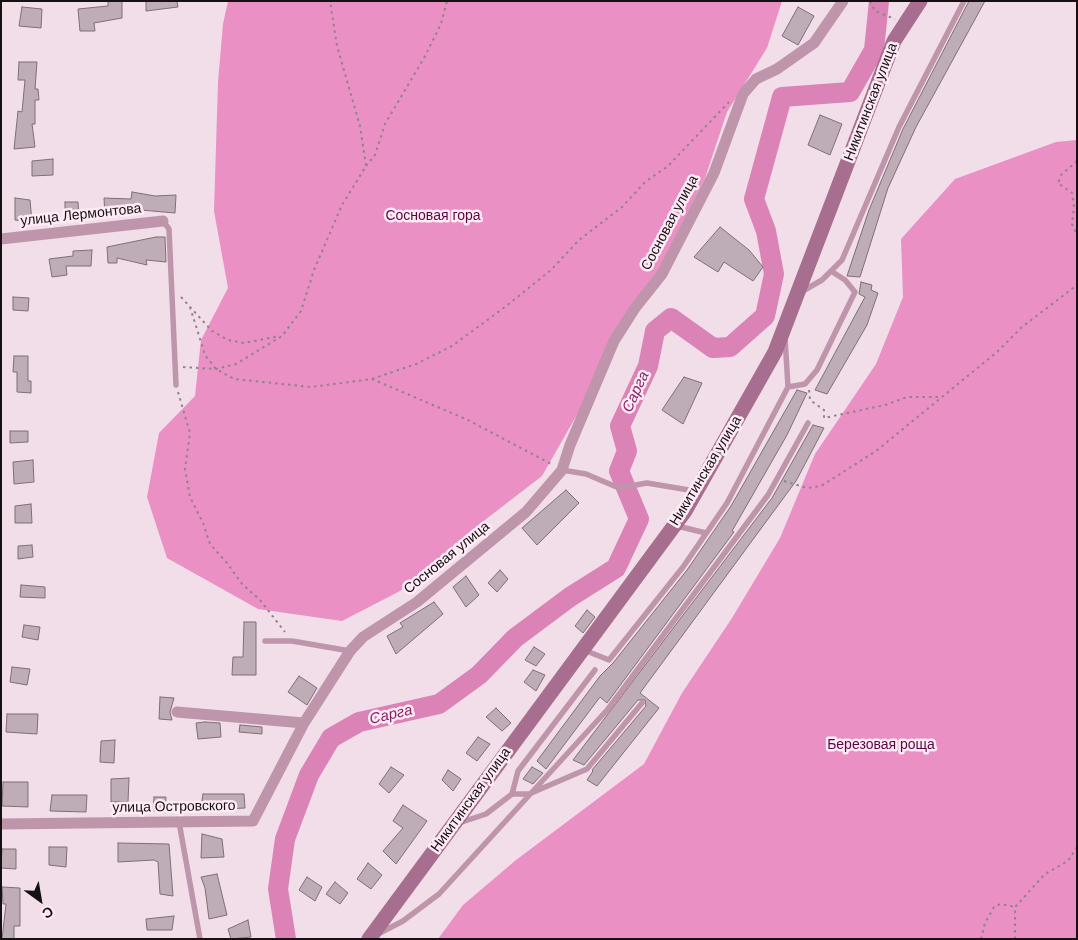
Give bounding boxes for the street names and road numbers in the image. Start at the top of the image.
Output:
street label: Никитинская улица [841,41,901,163]
street label: Сосновая улица [638,173,702,273]
street label: улица Лермонтова [20,200,142,230]
street label: Никитинская улица [667,413,745,529]
street label: Сосновая улица [401,518,493,598]
street label: Никитинская улица [427,744,515,856]
street label: улица Островского [112,798,236,816]

